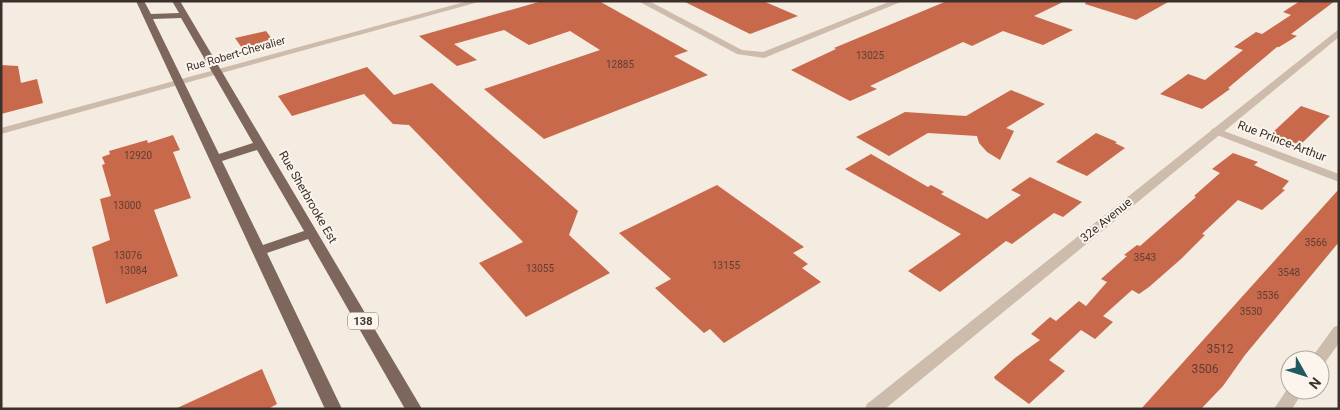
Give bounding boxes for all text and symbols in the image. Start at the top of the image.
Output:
street label: Rue Robert-Chevalier [185,34,287,74]
house number: 13025 [856,50,884,61]
house number: 12885 [606,59,634,70]
street label: Rue Prince-Arthur [1236,118,1328,164]
street label: Rue Sherbrooke Est [276,148,340,246]
house number: 12920 [124,150,152,161]
street label: 32e Avenue [1077,195,1135,245]
house number: 13000 [113,200,141,211]
house number: 3566 [1305,237,1328,248]
house number: 13076 [114,250,142,261]
house number: 3543 [1134,252,1156,263]
house number: 13155 [712,260,740,271]
house number: 13055 [526,263,554,274]
house number: 13084 [119,265,147,276]
house number: 3548 [1278,267,1301,278]
house number: 3536 [1257,290,1280,301]
house number: 3530 [1240,306,1263,317]
road number: 138 [348,312,378,330]
house number: 3512 [1207,342,1234,356]
north arrow [1280,350,1330,400]
house number: 3506 [1192,362,1219,376]
text: N [1306,374,1324,392]

